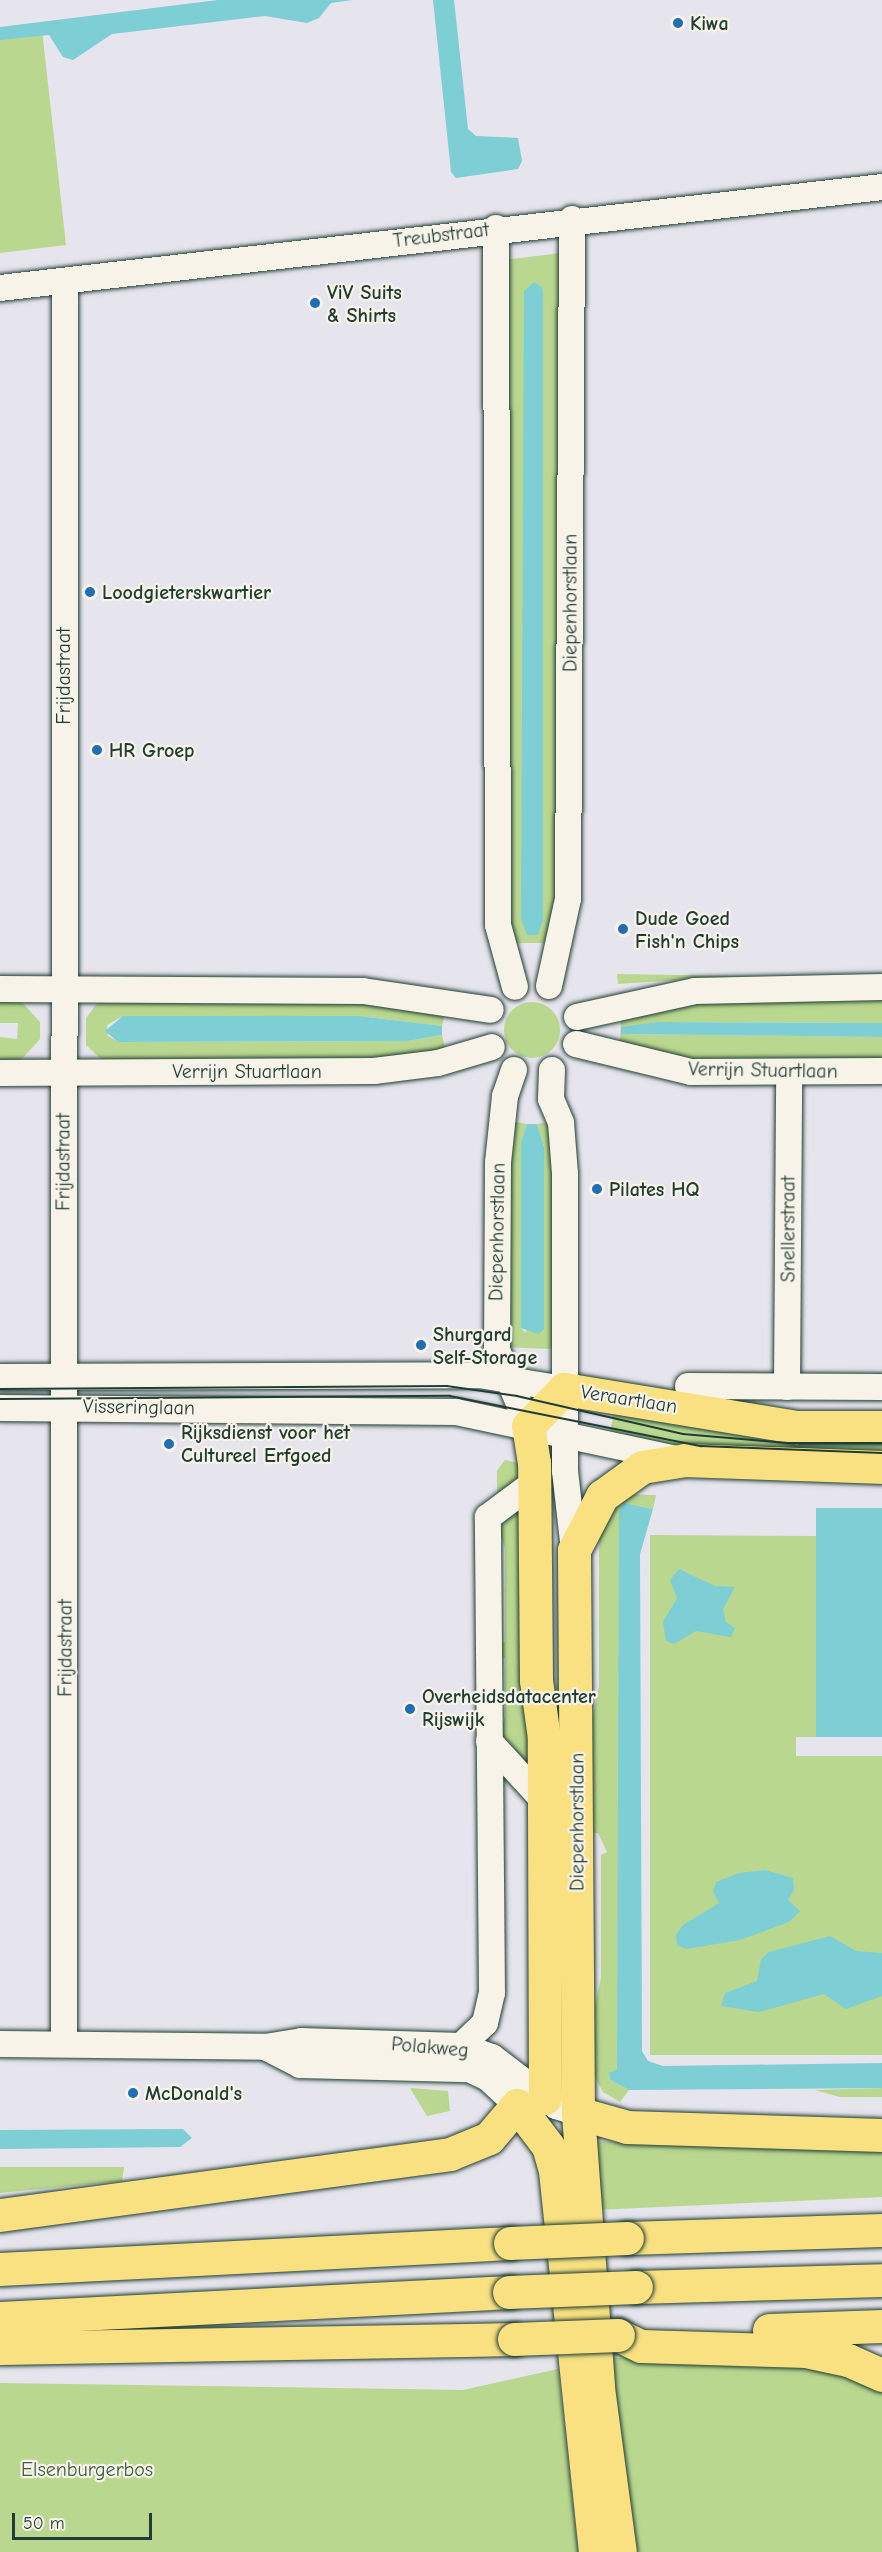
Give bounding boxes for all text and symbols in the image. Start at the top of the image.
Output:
place label: Kiwa [690,11,729,35]
marker: Kiwa [671,16,685,30]
street label: Treubstraat [392,217,490,253]
place label: ViV Suits & Shirts [327,280,402,327]
marker: ViV Suits & Shirts [308,296,322,310]
street label: Diepenhorstlaan [558,534,582,672]
place label: Loodgieterskwartier [102,580,271,604]
marker: Loodgieterskwartier [83,585,97,599]
street label: Frijdastraat [51,627,75,725]
place label: HR Groep [109,738,195,762]
marker: HR Groep [90,743,104,757]
place label: Dude Goed Fish'n Chips [635,906,739,953]
marker: Dude Goed Fish'n Chips [616,922,630,936]
street label: Verrijn Stuartlaan [688,1057,838,1083]
street label: Verrijn Stuartlaan [172,1059,322,1083]
street label: Frijdastraat [51,1113,75,1211]
street label: Diepenhorstlaan [484,1163,510,1301]
street label: Snellerstraat [776,1176,800,1282]
place label: Pilates HQ [609,1177,699,1201]
marker: Pilates HQ [590,1182,604,1196]
place label: Shurgard Self-Storage [433,1322,537,1369]
marker: Shurgard Self-Storage [414,1338,428,1352]
street label: Veraartlaan [579,1380,679,1418]
street label: Visseringlaan [83,1394,195,1420]
place label: Rijksdienst voor het Cultureel Erfgoed [181,1420,350,1467]
marker: Rijksdienst voor het Cultureel Erfgoed [162,1437,176,1451]
street label: Frijdastraat [53,1599,77,1697]
place label: Overheidsdatacenter Rijswijk [422,1685,596,1732]
marker: Overheidsdatacenter Rijswijk [403,1702,417,1716]
street label: Diepenhorstlaan [565,1753,589,1891]
street label: Polakweg [390,2032,470,2062]
place label: McDonald's [145,2081,242,2105]
marker: McDonald's [126,2086,140,2100]
park label: Elsenburgerbos [21,2457,153,2481]
scale bar [15,2501,154,2539]
text: 50 m [23,2513,65,2534]

